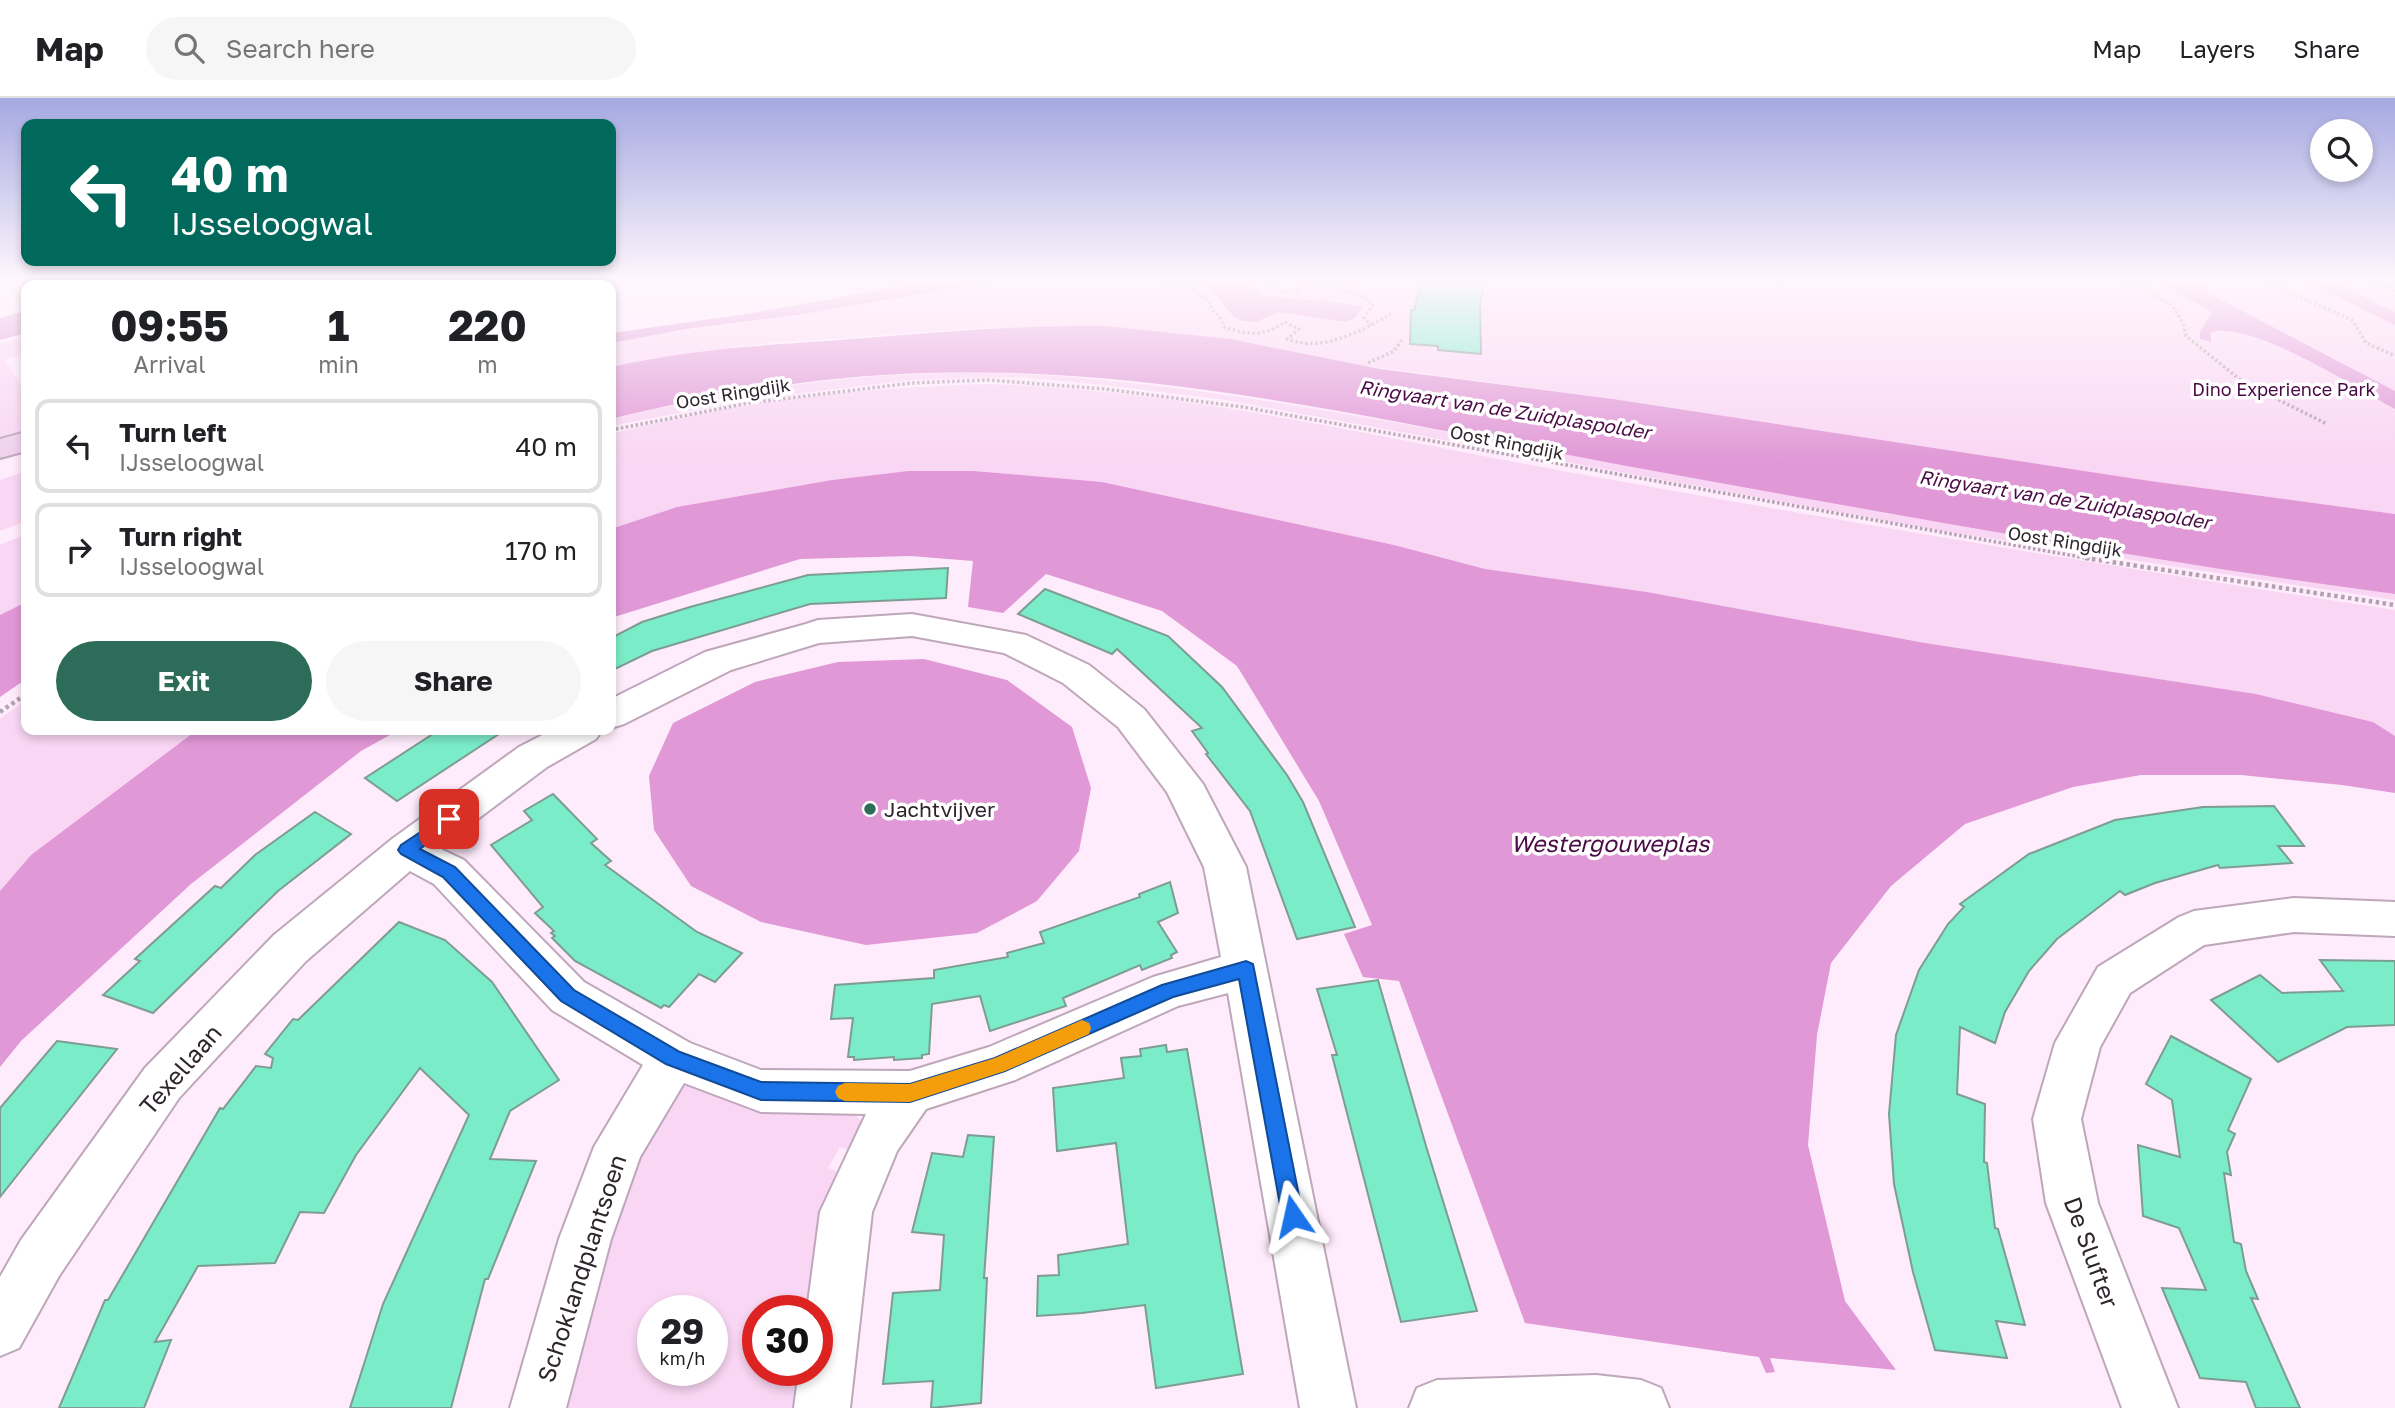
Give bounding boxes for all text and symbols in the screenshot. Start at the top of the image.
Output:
search box [146,17,636,80]
text: Map [35,29,104,68]
icon: search [170,29,208,67]
text: Search here [226,33,375,64]
text: Map [2092,34,2141,63]
text: Layers [2179,34,2255,63]
text: Share [2293,34,2360,63]
map controls [2310,119,2373,182]
button: search [2310,119,2373,182]
text: 40 m [171,144,289,203]
icon: left [56,147,147,238]
text: IJsseloogwal [171,204,373,242]
text: 09:55 [110,300,229,350]
text: 1 [328,300,349,350]
text: 220 [448,300,527,350]
text: Arrival [134,350,206,378]
text: min [318,350,359,378]
text: m [477,350,498,378]
street label: Oost Ringdijk [674,373,792,413]
water label: Ringvaart van de Zuidplaspolder [1358,375,1655,444]
park label: Dino Experience Park [2192,378,2376,400]
text: Turn left [119,417,227,448]
street label: Oost Ringdijk [1448,420,1566,464]
icon: left [60,427,98,465]
text: 40 m [516,431,577,462]
text: IJsseloogwal [119,448,264,476]
water label: Ringvaart van de Zuidplaspolder [1918,465,2215,534]
text: Turn right [119,521,242,552]
street label: Oost Ringdijk [2006,521,2124,561]
icon: right [60,531,98,569]
text: 170 m [505,535,577,566]
text: IJsseloogwal [119,552,264,580]
button: Exit [56,641,312,721]
button: Share [326,641,581,721]
pin [419,789,479,849]
place label: Jachtvijver [884,796,995,822]
icon: arrive [430,800,468,838]
marker: Jachtvijver [862,801,878,817]
water label: Westergouweplas [1511,829,1710,857]
street label: Texellaan [133,1018,227,1120]
street label: Schoklandplantsoen [530,1150,632,1386]
position arrow [1256,1179,1330,1253]
street label: De Slufter [2059,1192,2125,1312]
speed limit sign: 30 [742,1295,833,1386]
text: 29 [661,1310,704,1352]
text: km/h [660,1347,705,1369]

